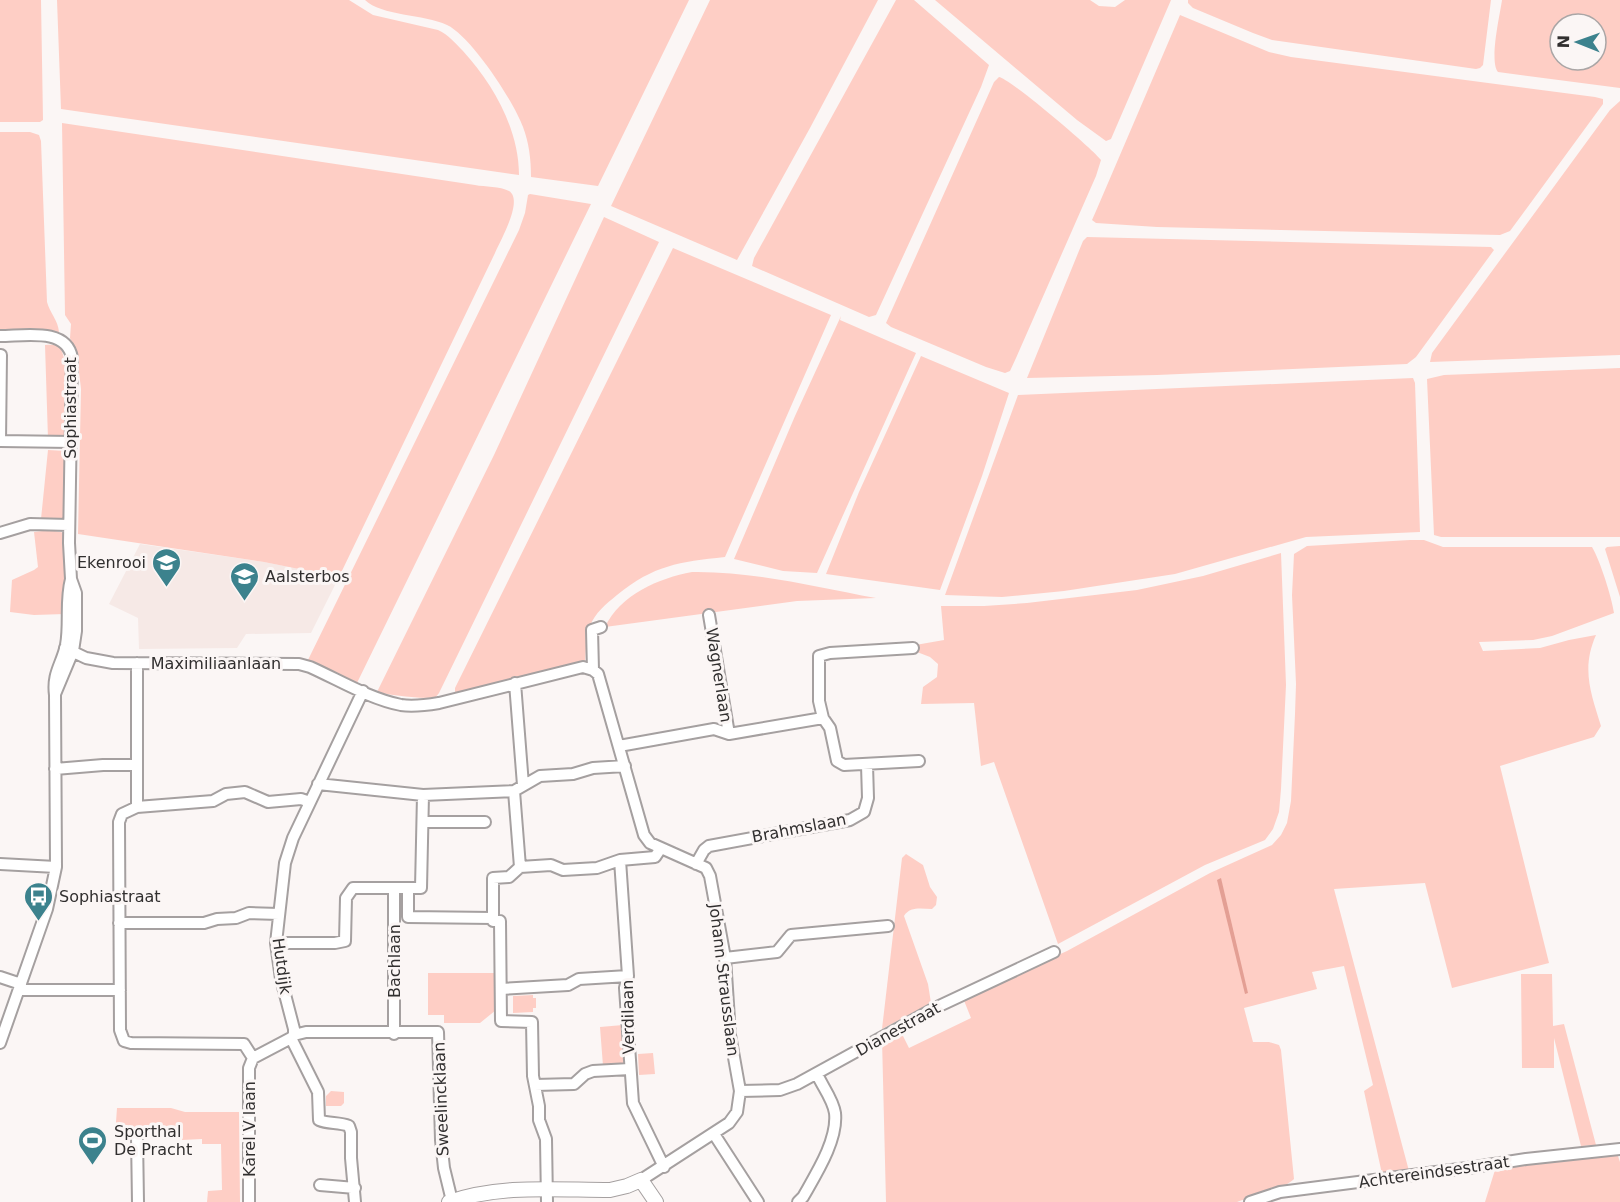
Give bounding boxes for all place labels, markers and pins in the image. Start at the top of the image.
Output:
school or university icon: Ekenrooi [151,546,183,588]
place label: Ekenrooi [77,553,146,572]
school or university icon: Aalsterbos [228,560,260,602]
place label: Aalsterbos [265,567,350,586]
bus stop icon: Sophiastraat [22,880,54,922]
place label: Sophiastraat [59,887,161,906]
place label: Sporthal De Pracht [114,1122,192,1159]
sports icon: Sporthal De Pracht [77,1124,109,1166]

